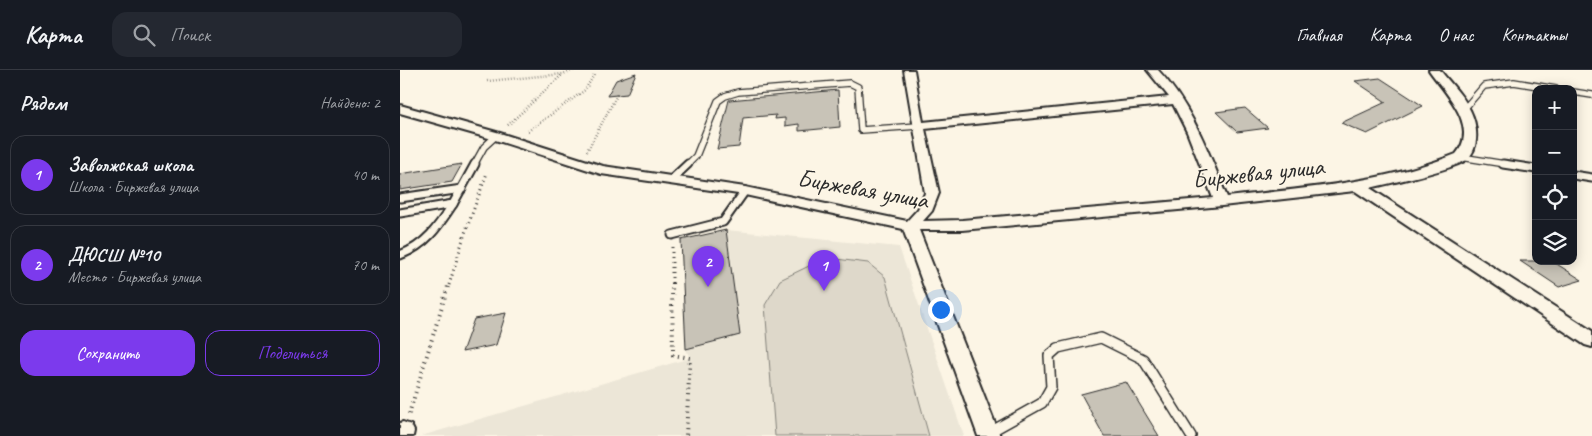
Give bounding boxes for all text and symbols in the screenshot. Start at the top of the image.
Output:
search box [112,12,462,57]
text: Карта [25,20,82,50]
icon: search [130,21,158,49]
text: Поиск [170,23,210,47]
text: Главная [1297,24,1342,46]
text: Карта [1370,24,1411,46]
text: О нас [1439,24,1474,46]
text: Контакты [1502,24,1567,46]
map controls [1532,85,1577,265]
button: + [1532,85,1577,130]
text: Рядом [20,90,67,116]
text: Найдено: 2 [320,93,380,113]
button: − [1532,130,1577,175]
street label: Биржевая улица [1191,150,1327,196]
text: Заволжская школа [68,153,193,177]
street label: Биржевая улица [795,162,933,217]
text: 1 [33,165,41,185]
text: 40 m [352,165,379,185]
button: locate [1532,175,1577,220]
text: Школа · Биржевая улица [68,177,199,197]
button: layers [1532,220,1577,265]
text: ДЮСШ №10 [68,243,160,267]
pin: 2 [692,246,724,287]
pin: 1 [808,250,840,291]
text: 2 [33,255,41,275]
text: 70 m [352,255,379,275]
text: Место · Биржевая улица [68,267,201,287]
your location [928,297,954,323]
button: Сохранить [20,330,195,376]
button: Поделиться [205,330,380,376]

